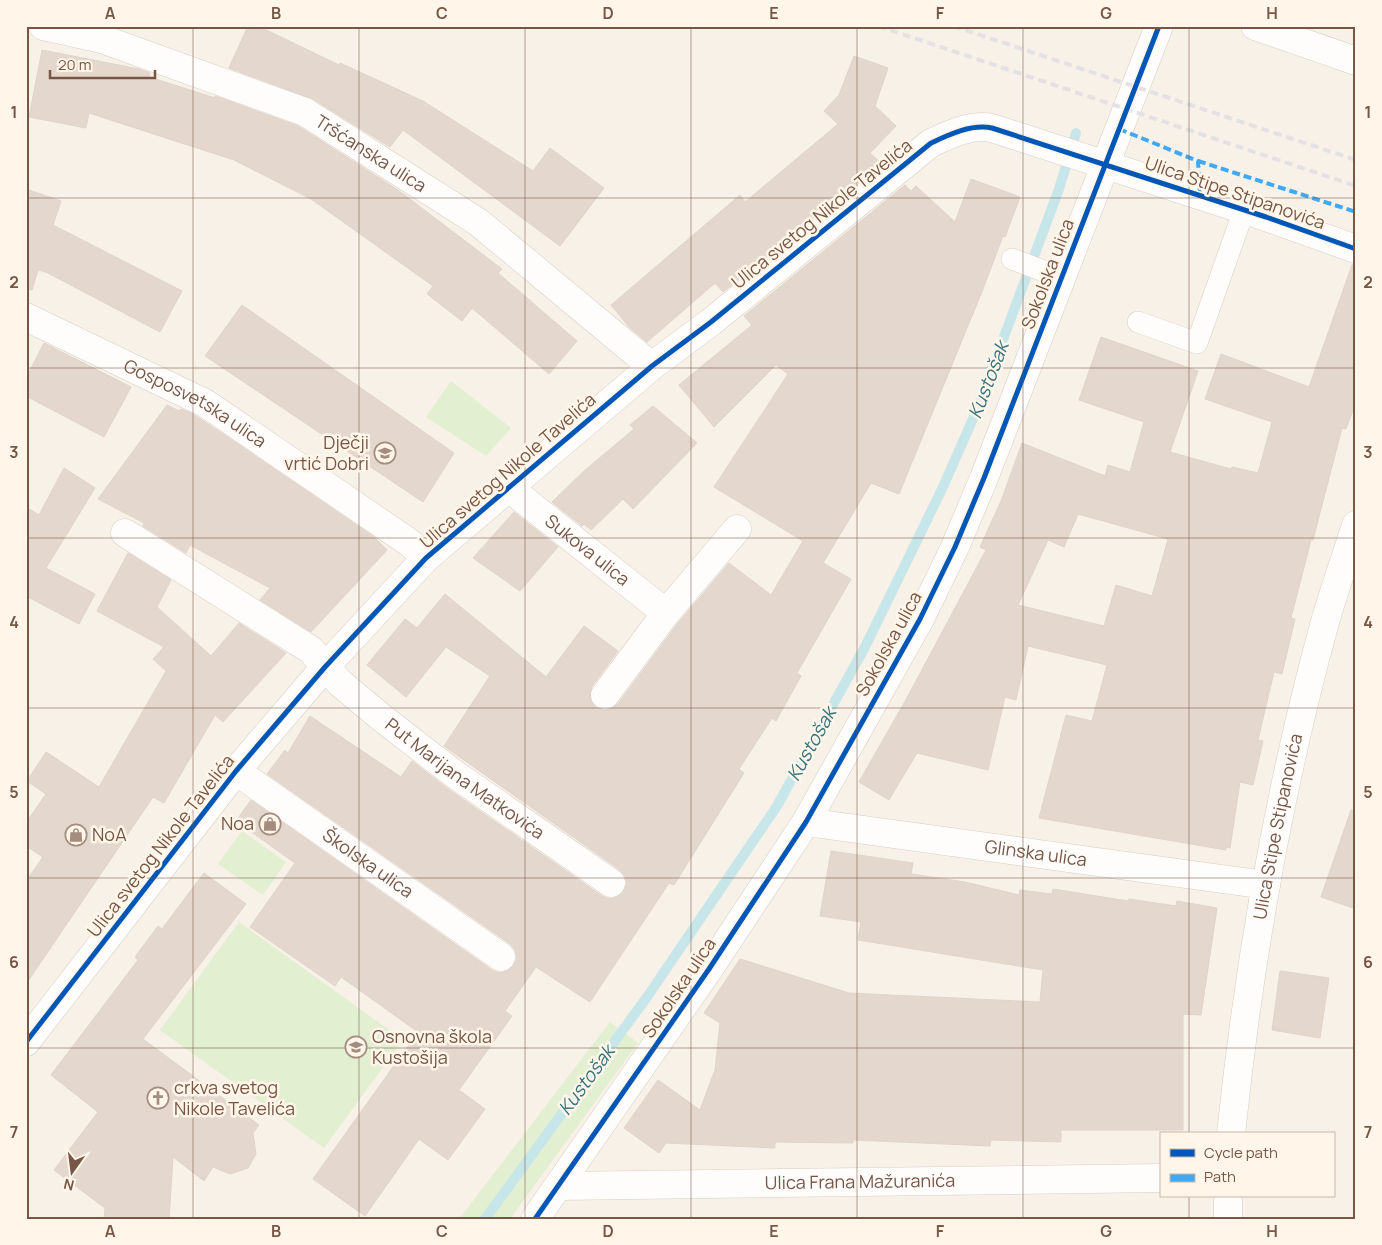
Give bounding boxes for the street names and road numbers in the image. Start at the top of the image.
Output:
street label: Tršćanska ulica [311,109,431,197]
street label: Ulica svetog Nikole Tavelića [726,133,917,294]
street label: Ulica Stipe Stipanovića [1142,150,1329,234]
street label: Sokolska ulica [1015,215,1079,332]
street label: Gosposvetska ulica [120,353,272,453]
street label: Ulica svetog Nikole Tavelića [414,387,600,553]
street label: Sukova ulica [540,508,635,591]
street label: Sokolska ulica [849,587,927,700]
street label: Put Marijana Matkovića [381,712,550,844]
street label: Ulica Stipe Stipanovića [1247,731,1307,921]
street label: Ulica svetog Nikole Tavelića [81,749,239,942]
street label: Školska ulica [318,822,419,903]
street label: Glinska ulica [983,834,1089,871]
street label: Sokolska ulica [636,933,721,1042]
street label: Ulica Frana Mažuranića [765,1168,955,1194]

